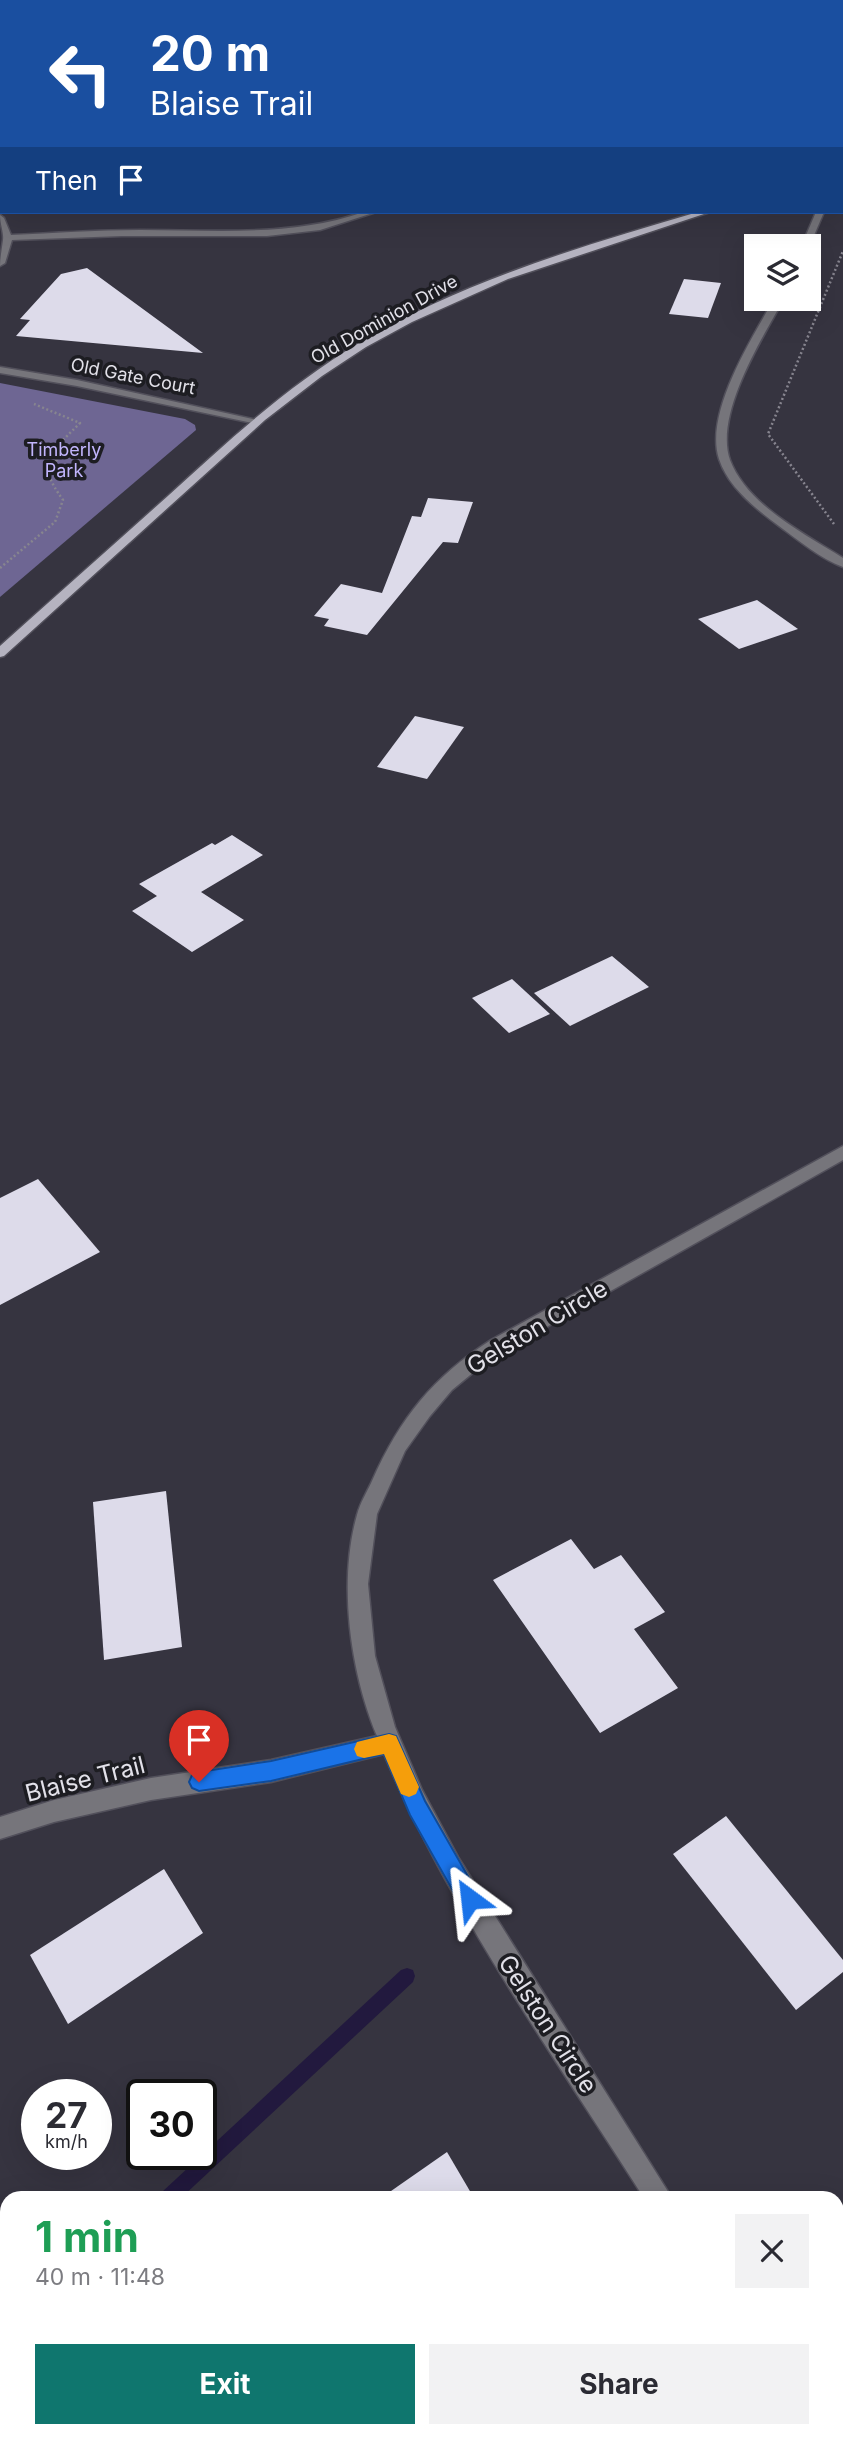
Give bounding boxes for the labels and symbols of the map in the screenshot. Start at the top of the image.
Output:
street label: Old Dominion Drive [307,270,461,368]
street label: Old Gate Court [69,354,197,398]
park label: Timberly Park [27,439,101,481]
street label: Gelston Circle [461,1274,613,1380]
pin [169,1710,229,1782]
street label: Blaise Trail [22,1750,148,1808]
position arrow [433,1862,507,1936]
street label: Gelston Circle [493,1950,603,2098]
speed limit sign: 30 [126,2079,217,2170]

